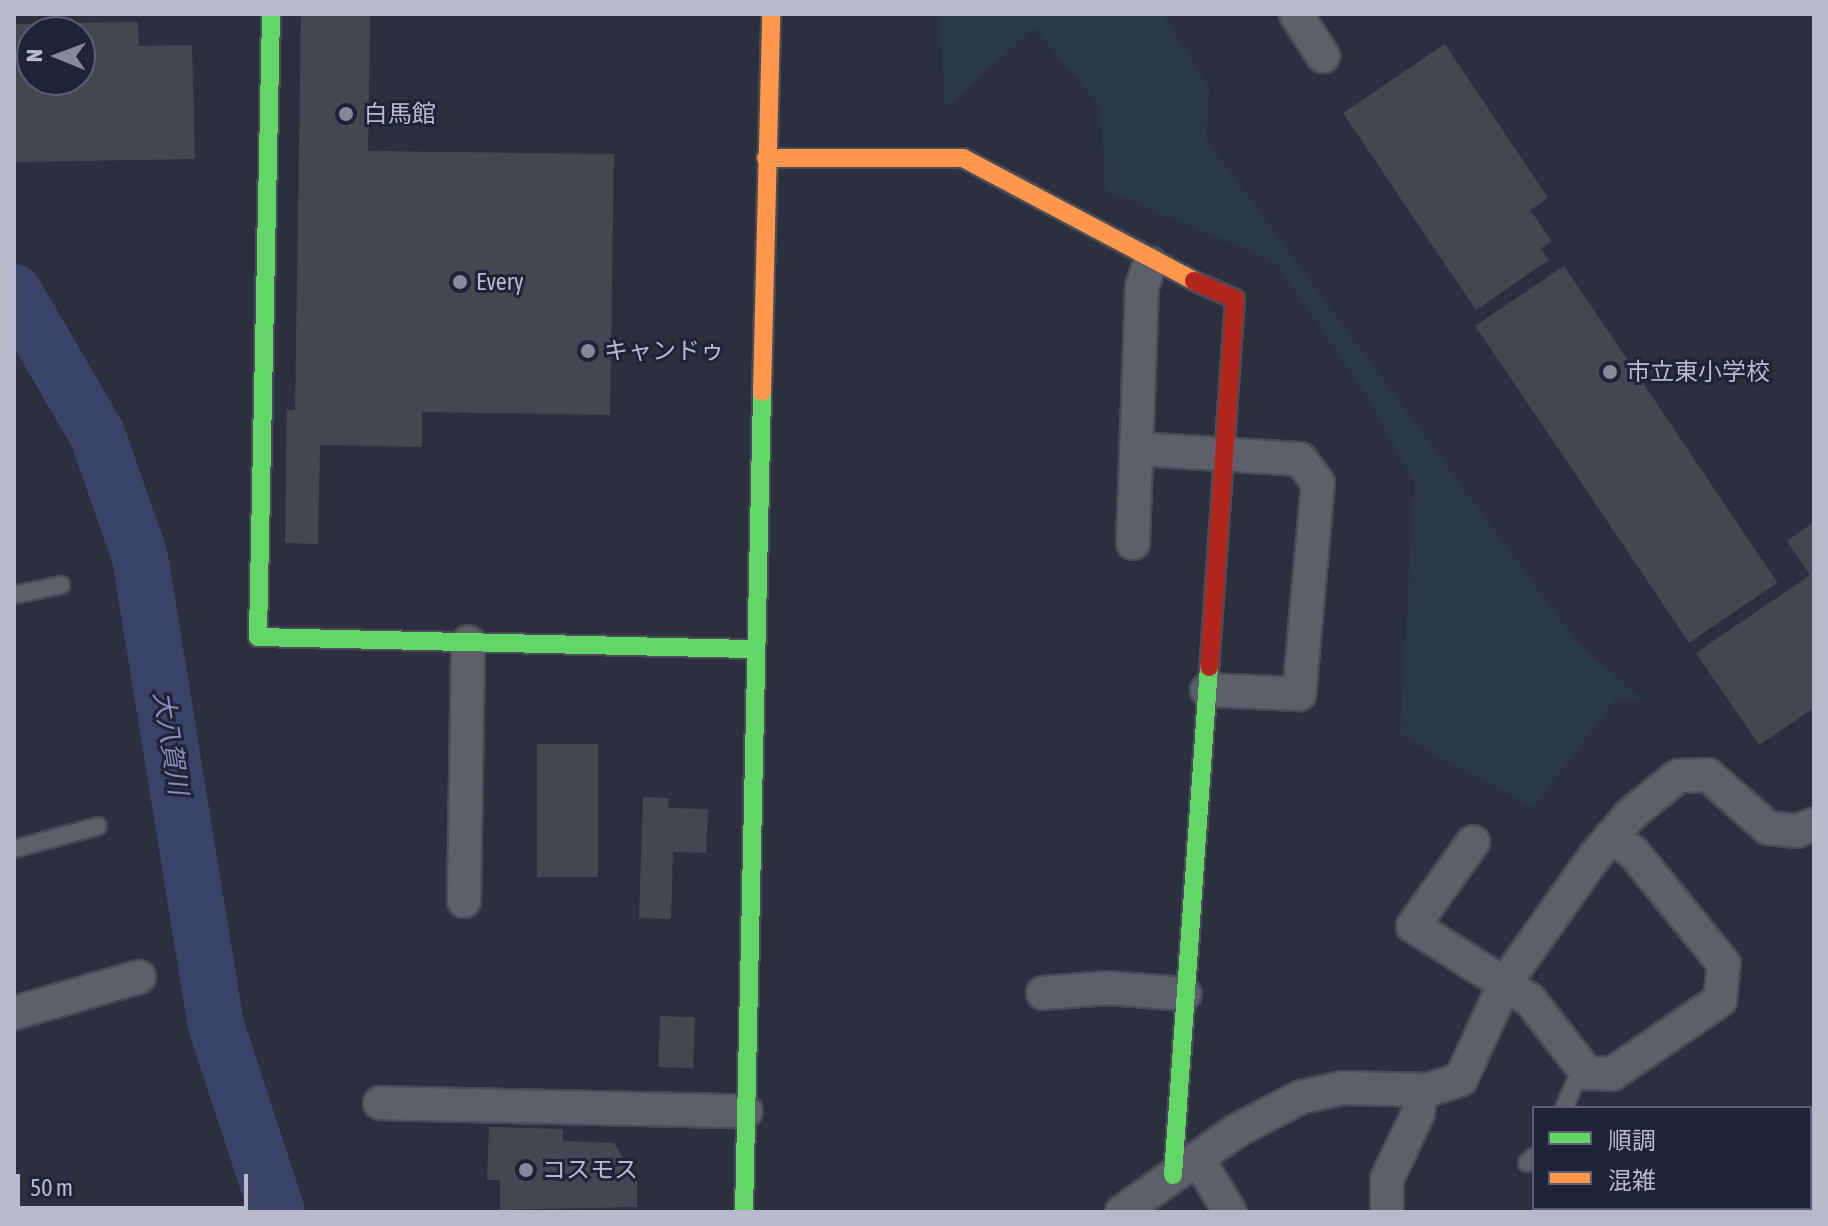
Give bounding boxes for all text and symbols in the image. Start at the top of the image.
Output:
north arrow [16,16,96,96]
text: N [21,49,47,62]
place label: 白馬館 [364,100,436,128]
marker: 白馬館 [335,103,357,125]
place label: Every [476,268,524,296]
marker: Every [451,273,469,291]
place label: キャンドゥ [604,337,724,365]
marker: キャンドゥ [579,342,597,360]
place label: 市立東小学校 [1626,358,1770,386]
marker: 市立東小学校 [1601,363,1619,381]
water label: 大八賀川 [146,689,194,797]
legend [1532,1106,1812,1210]
text: 順調 [1608,1127,1656,1154]
place label: コスモス [542,1156,638,1184]
scale bar [20,1158,252,1208]
marker: コスモス [517,1161,535,1179]
text: 混雑 [1608,1167,1656,1194]
text: 50 m [30,1174,73,1201]

